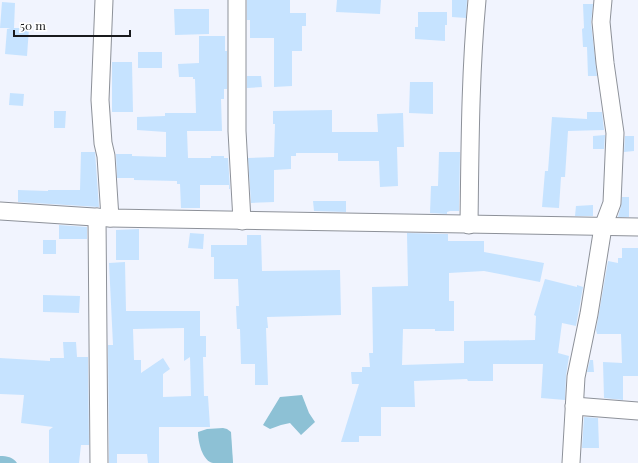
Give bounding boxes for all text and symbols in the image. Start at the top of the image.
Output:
scale bar [14,12,130,38]
text: 50 m [20,17,46,33]

